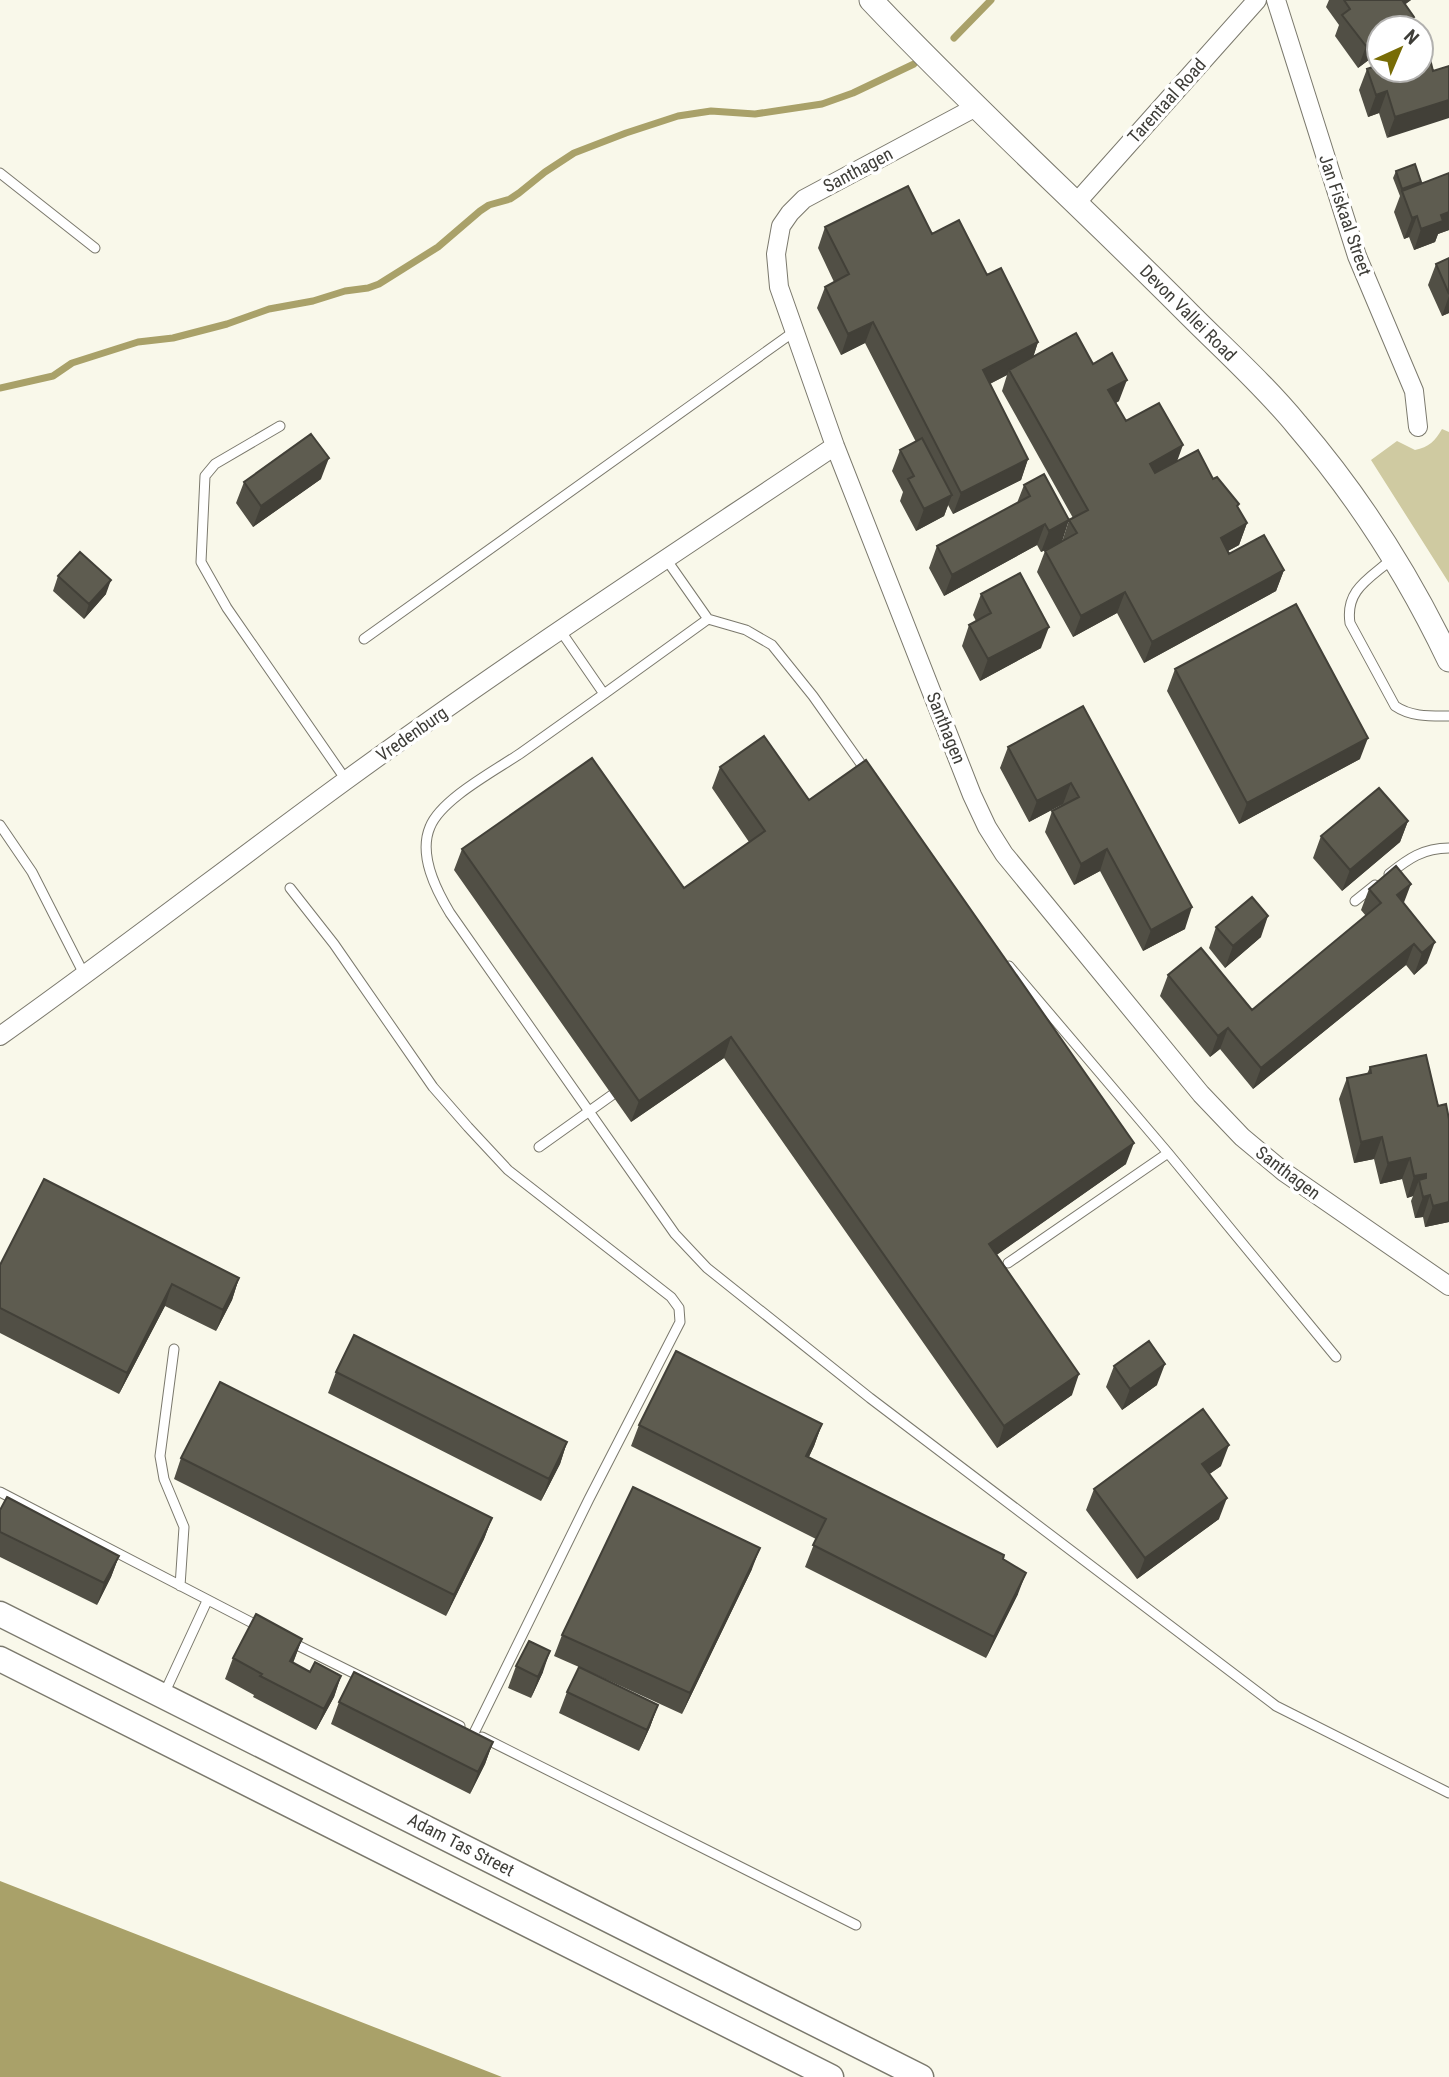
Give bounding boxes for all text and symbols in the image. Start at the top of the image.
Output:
north arrow [1365,14,1435,84]
text: N [1399,25,1424,49]
street label: Tarentaal Road [1123,54,1210,147]
street label: Santhagen [820,143,896,197]
street label: Jan Fiskaal Street [1315,151,1376,278]
street label: Devon Vallei Road [1136,260,1241,365]
street label: Santhagen [923,689,970,767]
street label: Vredenburg [372,702,451,766]
street label: Santhagen [1252,1142,1325,1204]
street label: Adam Tas Street [404,1809,518,1880]

